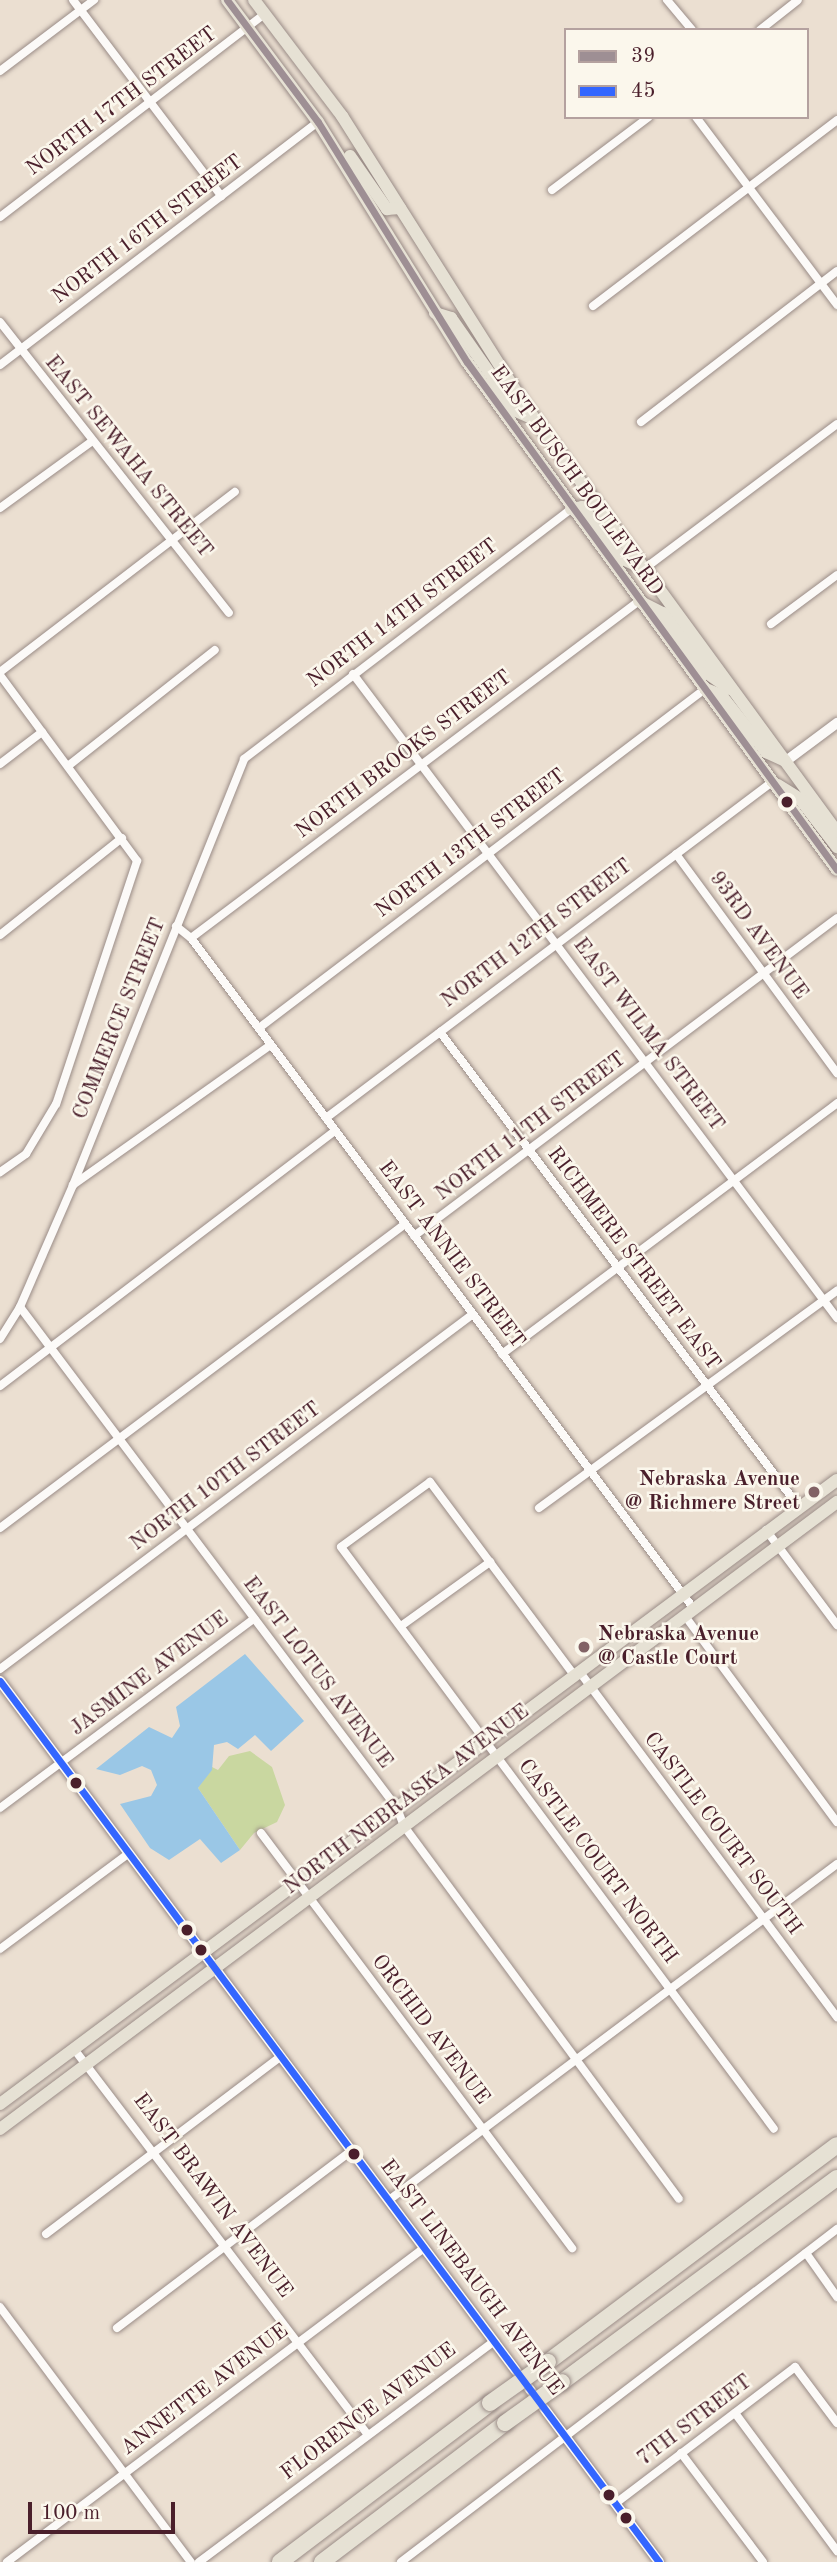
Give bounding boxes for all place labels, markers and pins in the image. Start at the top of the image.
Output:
unlabelled marker [780,795,794,809]
place label: Nebraska Avenue @ Richmere Street [625,1467,800,1517]
marker: Nebraska Avenue @ Richmere Street [806,1484,822,1500]
place label: Nebraska Avenue @ Castle Court [598,1622,759,1672]
marker: Nebraska Avenue @ Castle Court [576,1639,592,1655]
unlabelled marker [69,1776,83,1790]
unlabelled marker [180,1923,194,1937]
unlabelled marker [194,1943,208,1957]
unlabelled marker [347,2147,361,2161]
unlabelled marker [602,2488,616,2502]
unlabelled marker [619,2511,633,2525]

